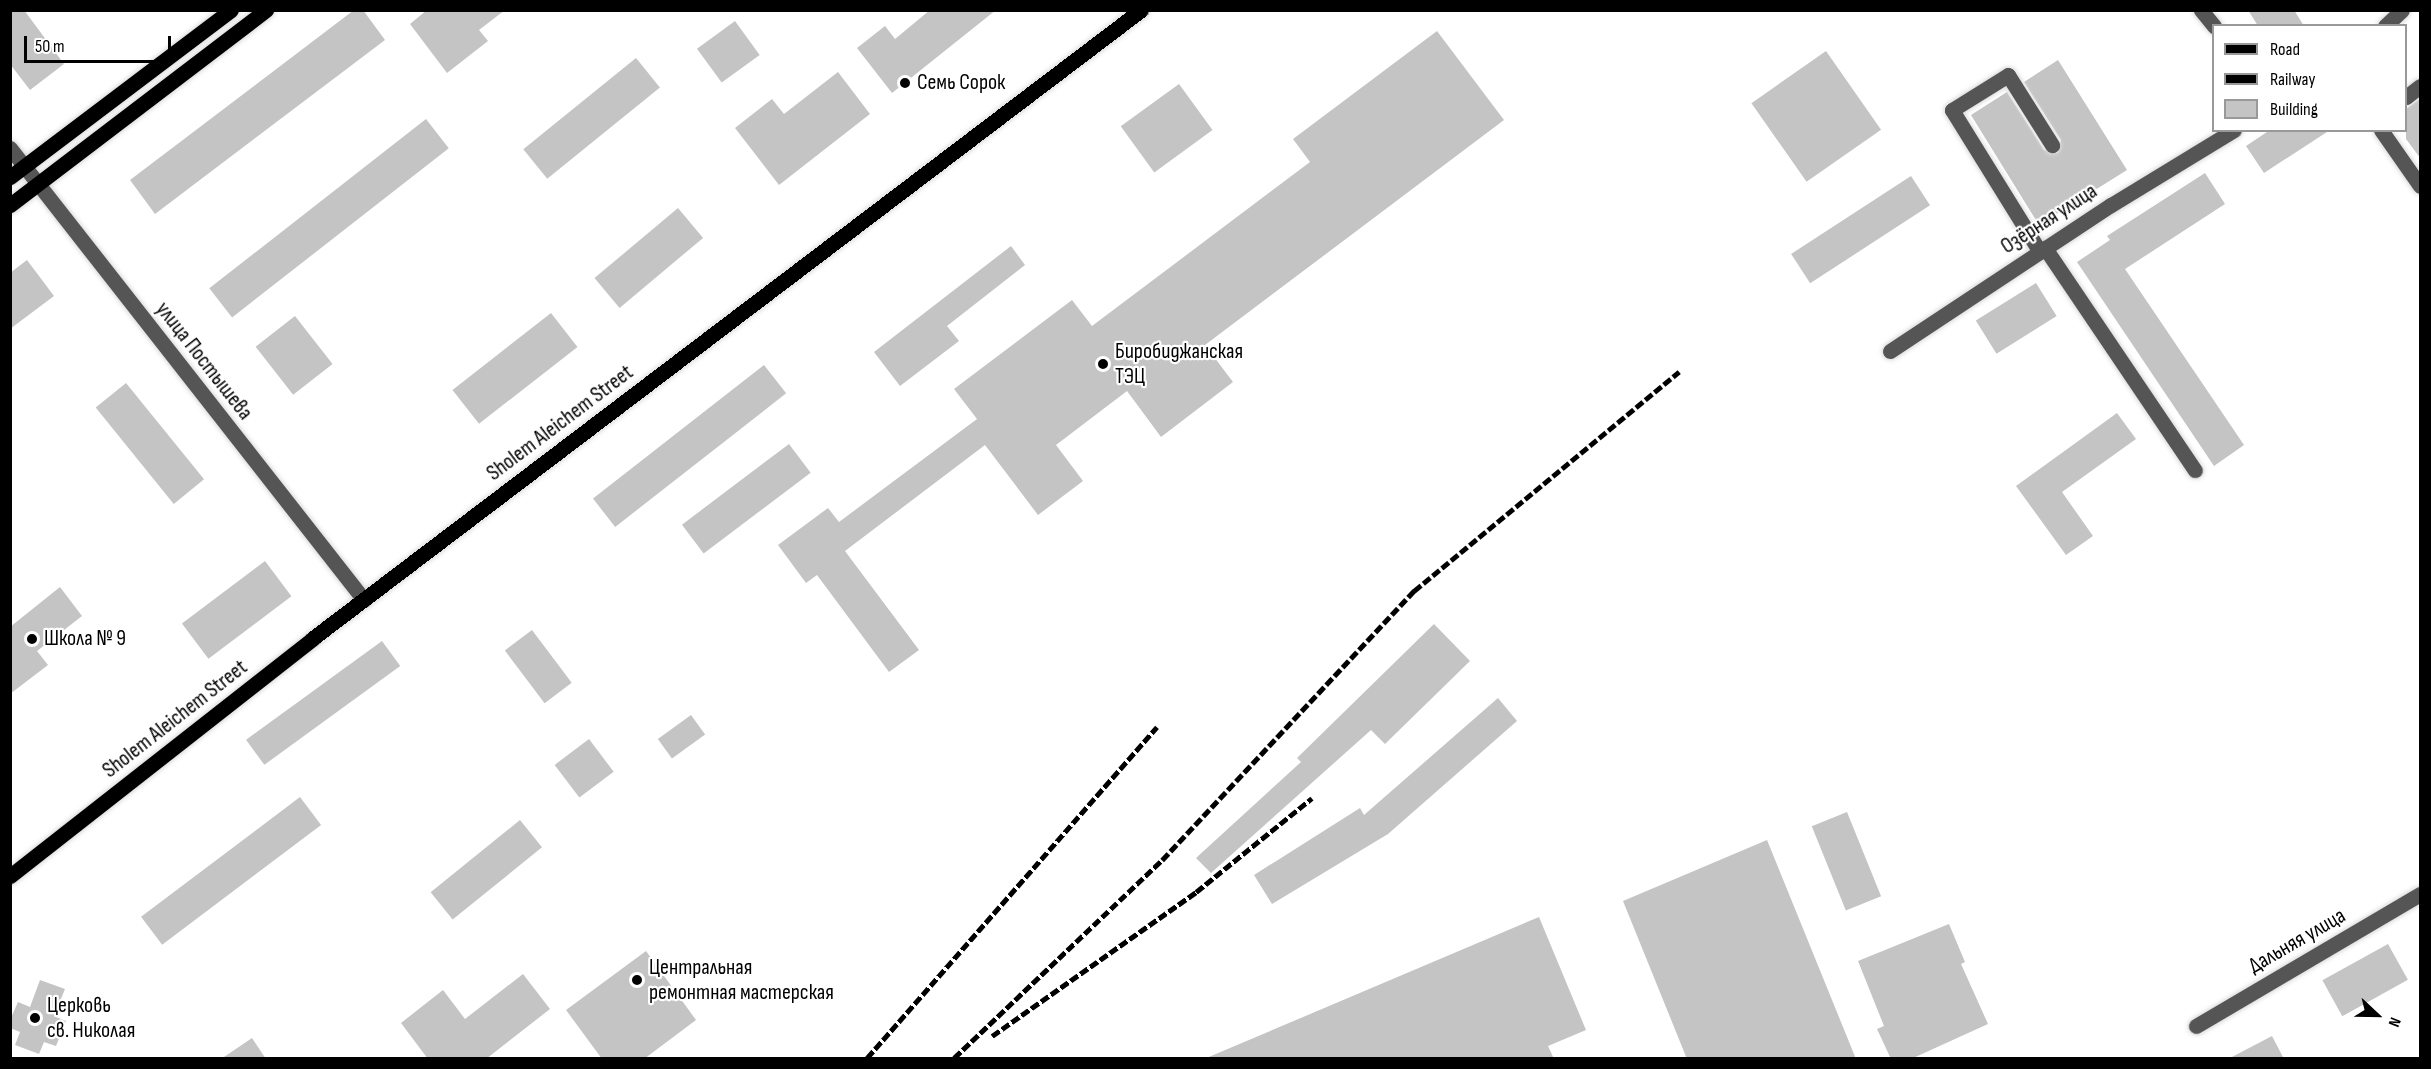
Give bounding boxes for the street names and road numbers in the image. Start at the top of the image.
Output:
street label: Озёрная улица [1996,178,2102,260]
street label: улица Постышева [150,297,258,425]
street label: Sholem Aleichem Street [482,359,638,487]
street label: Sholem Aleichem Street [97,654,253,784]
street label: Дальняя улица [2244,903,2350,979]

